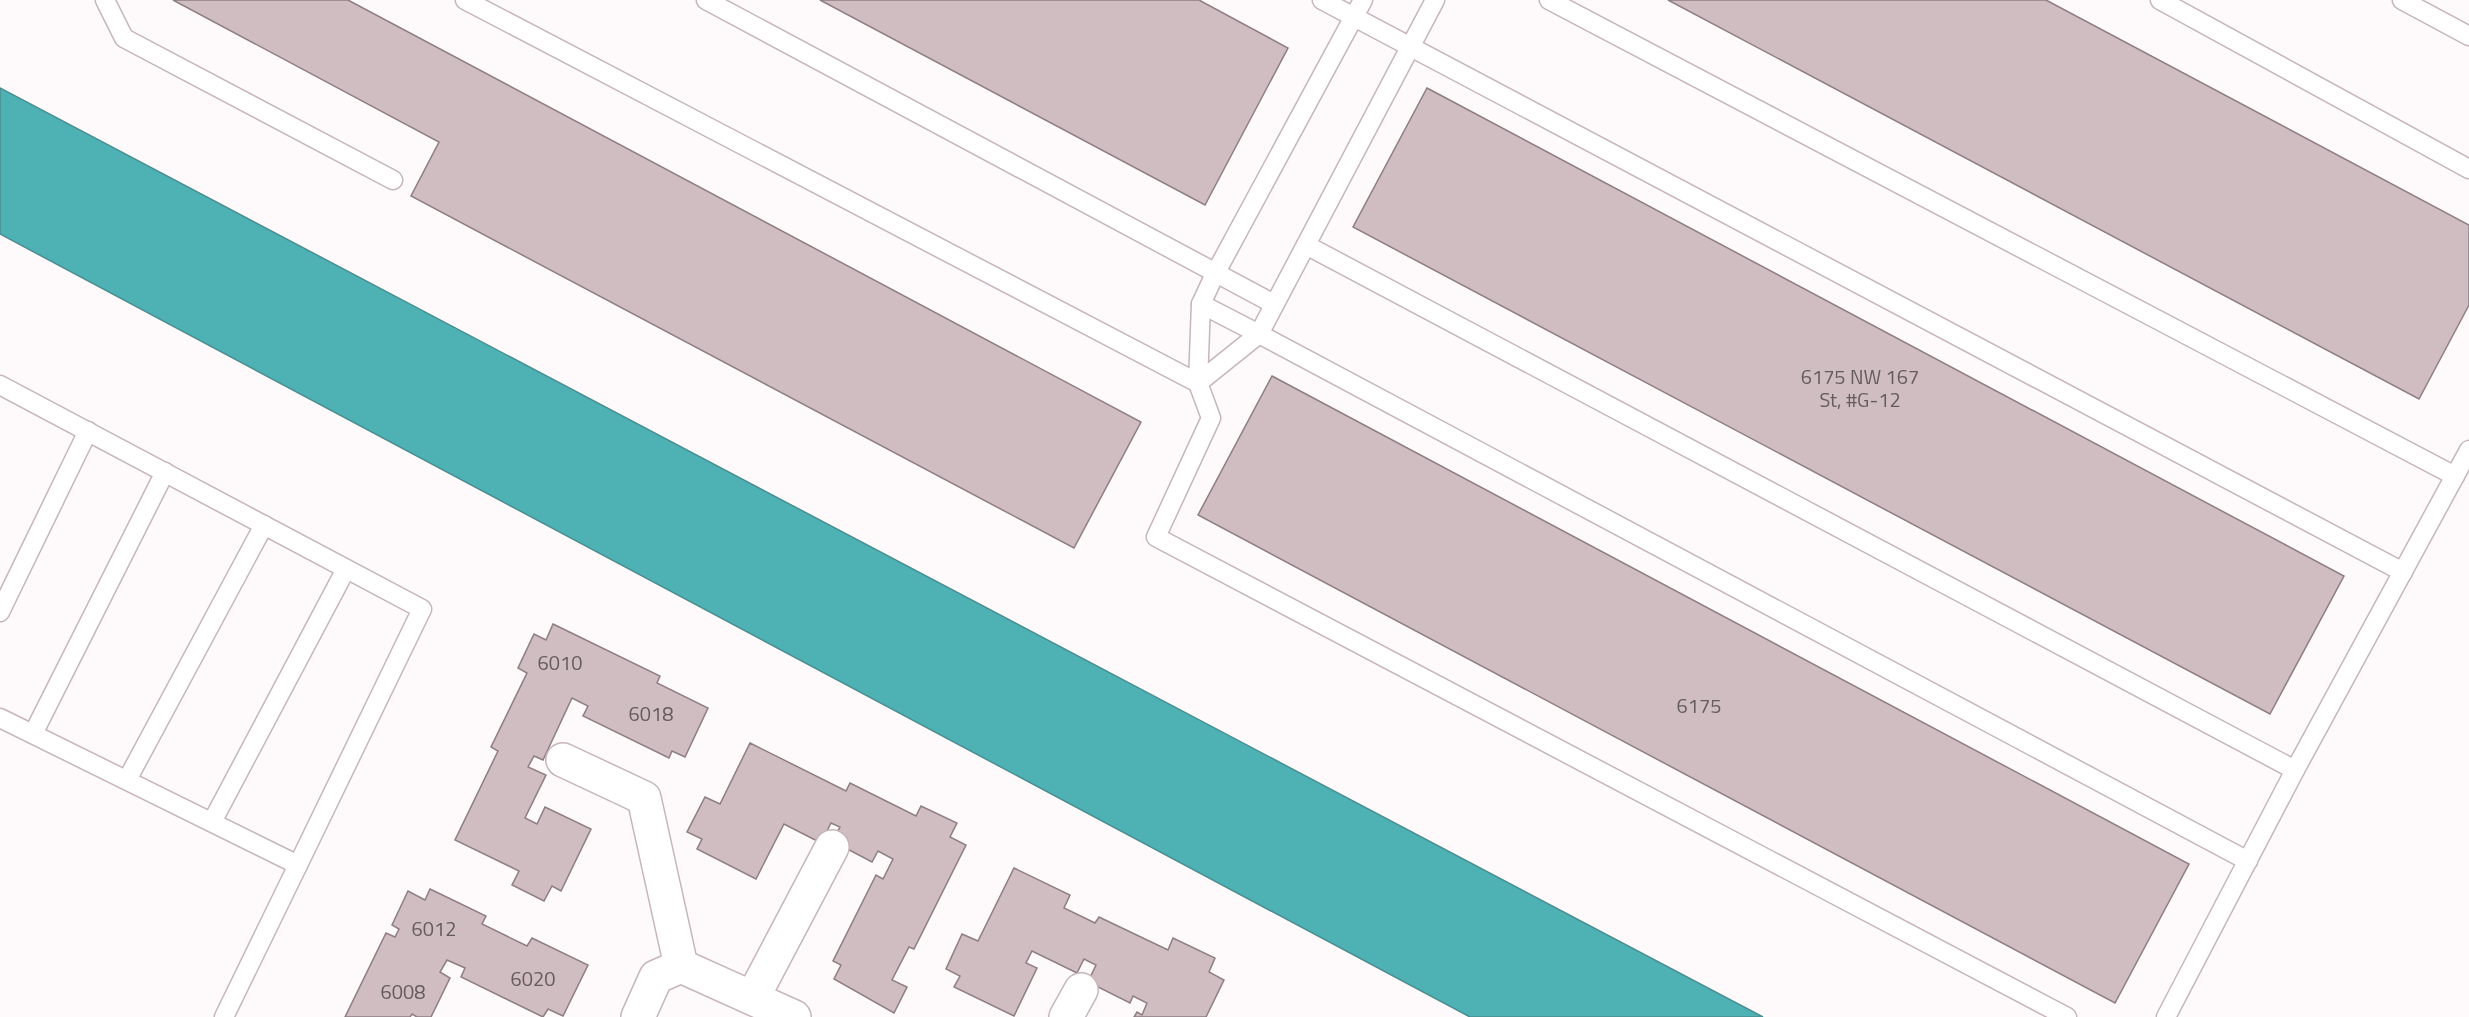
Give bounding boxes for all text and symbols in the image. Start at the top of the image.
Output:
house number: 6175 NW 167 St, #G-12 [1801,361,1919,415]
house number: 6010 [538,647,582,678]
house number: 6175 [1677,690,1721,721]
house number: 6018 [629,698,673,729]
house number: 6012 [412,913,456,944]
house number: 6020 [511,963,555,994]
house number: 6008 [381,976,425,1007]

